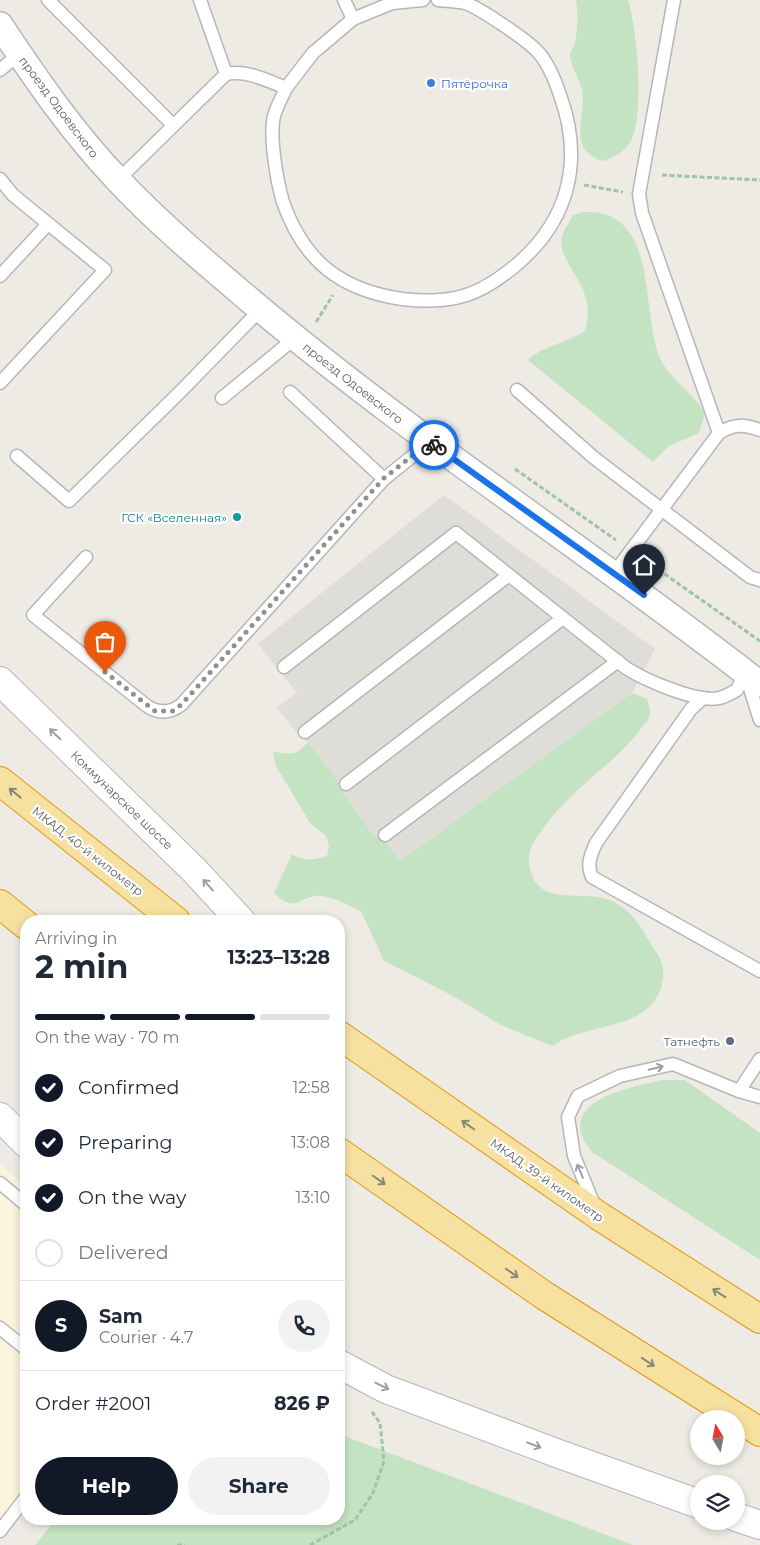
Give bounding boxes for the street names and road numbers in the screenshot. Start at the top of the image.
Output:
street label: проезд Одоевского [16,53,102,161]
street label: проезд Одоевского [300,339,406,427]
street label: Коммунарское шоссе [68,747,176,853]
street label: МКАД, 40-й километр [30,803,146,899]
street label: МКАД, 39-й километр [487,1135,607,1225]

